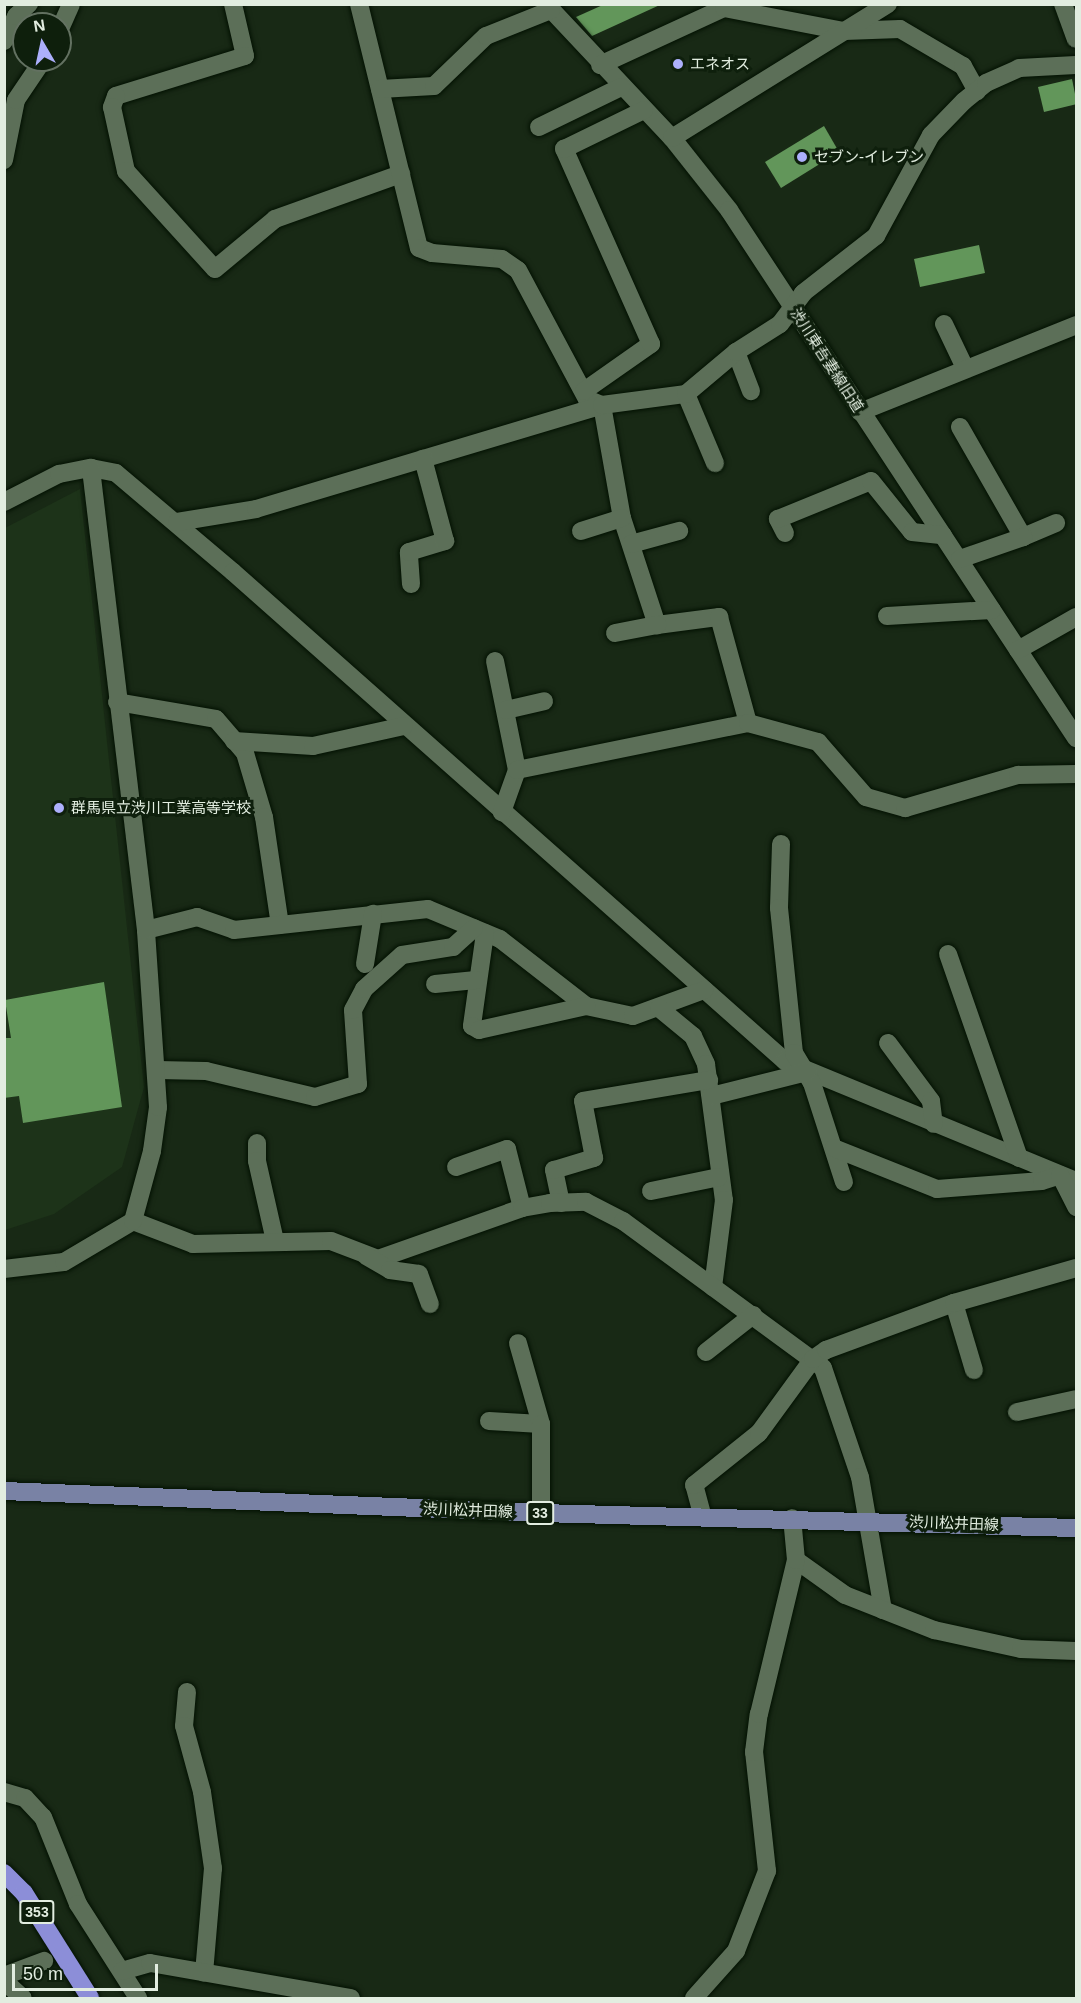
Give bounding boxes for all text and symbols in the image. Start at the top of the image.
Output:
north arrow [12,12,72,72]
text: N [32,16,46,35]
place label: エネオス [690,55,750,73]
marker: エネオス [671,57,685,71]
place label: セブン-イレブン [814,148,924,166]
marker: セブン-イレブン [795,150,809,164]
street label: 渋川東吾妻線旧道 [787,305,867,415]
place label: 群馬県立渋川工業高等学校 [71,799,251,817]
marker: 群馬県立渋川工業高等学校 [52,801,66,815]
street label: 渋川松井田線 [423,1499,513,1521]
road number: 33 [525,1502,555,1524]
street label: 渋川松井田線 [909,1512,999,1534]
road number: 353 [19,1901,55,1923]
scale bar [15,1952,160,1990]
text: 50 m [23,1964,63,1984]

